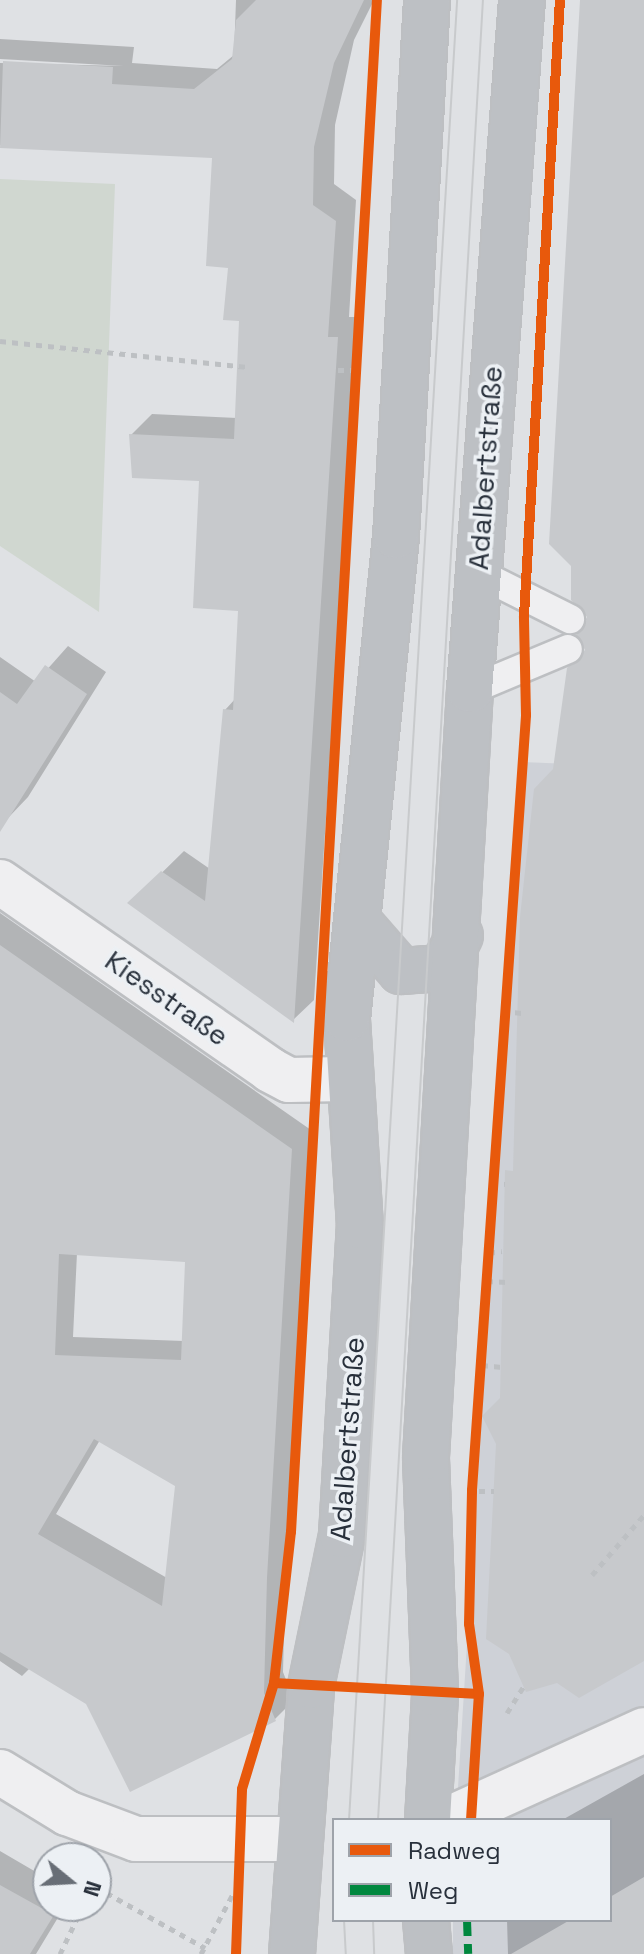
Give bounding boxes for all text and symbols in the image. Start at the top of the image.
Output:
street label: Adalbertstraße [461,365,509,571]
street label: Kiesstraße [99,943,235,1053]
street label: Adalbertstraße [323,1336,371,1542]
legend [332,1818,612,1922]
text: Radweg [408,1835,501,1866]
north arrow [32,1842,112,1922]
text: Weg [408,1875,458,1906]
text: N [77,1877,109,1900]

